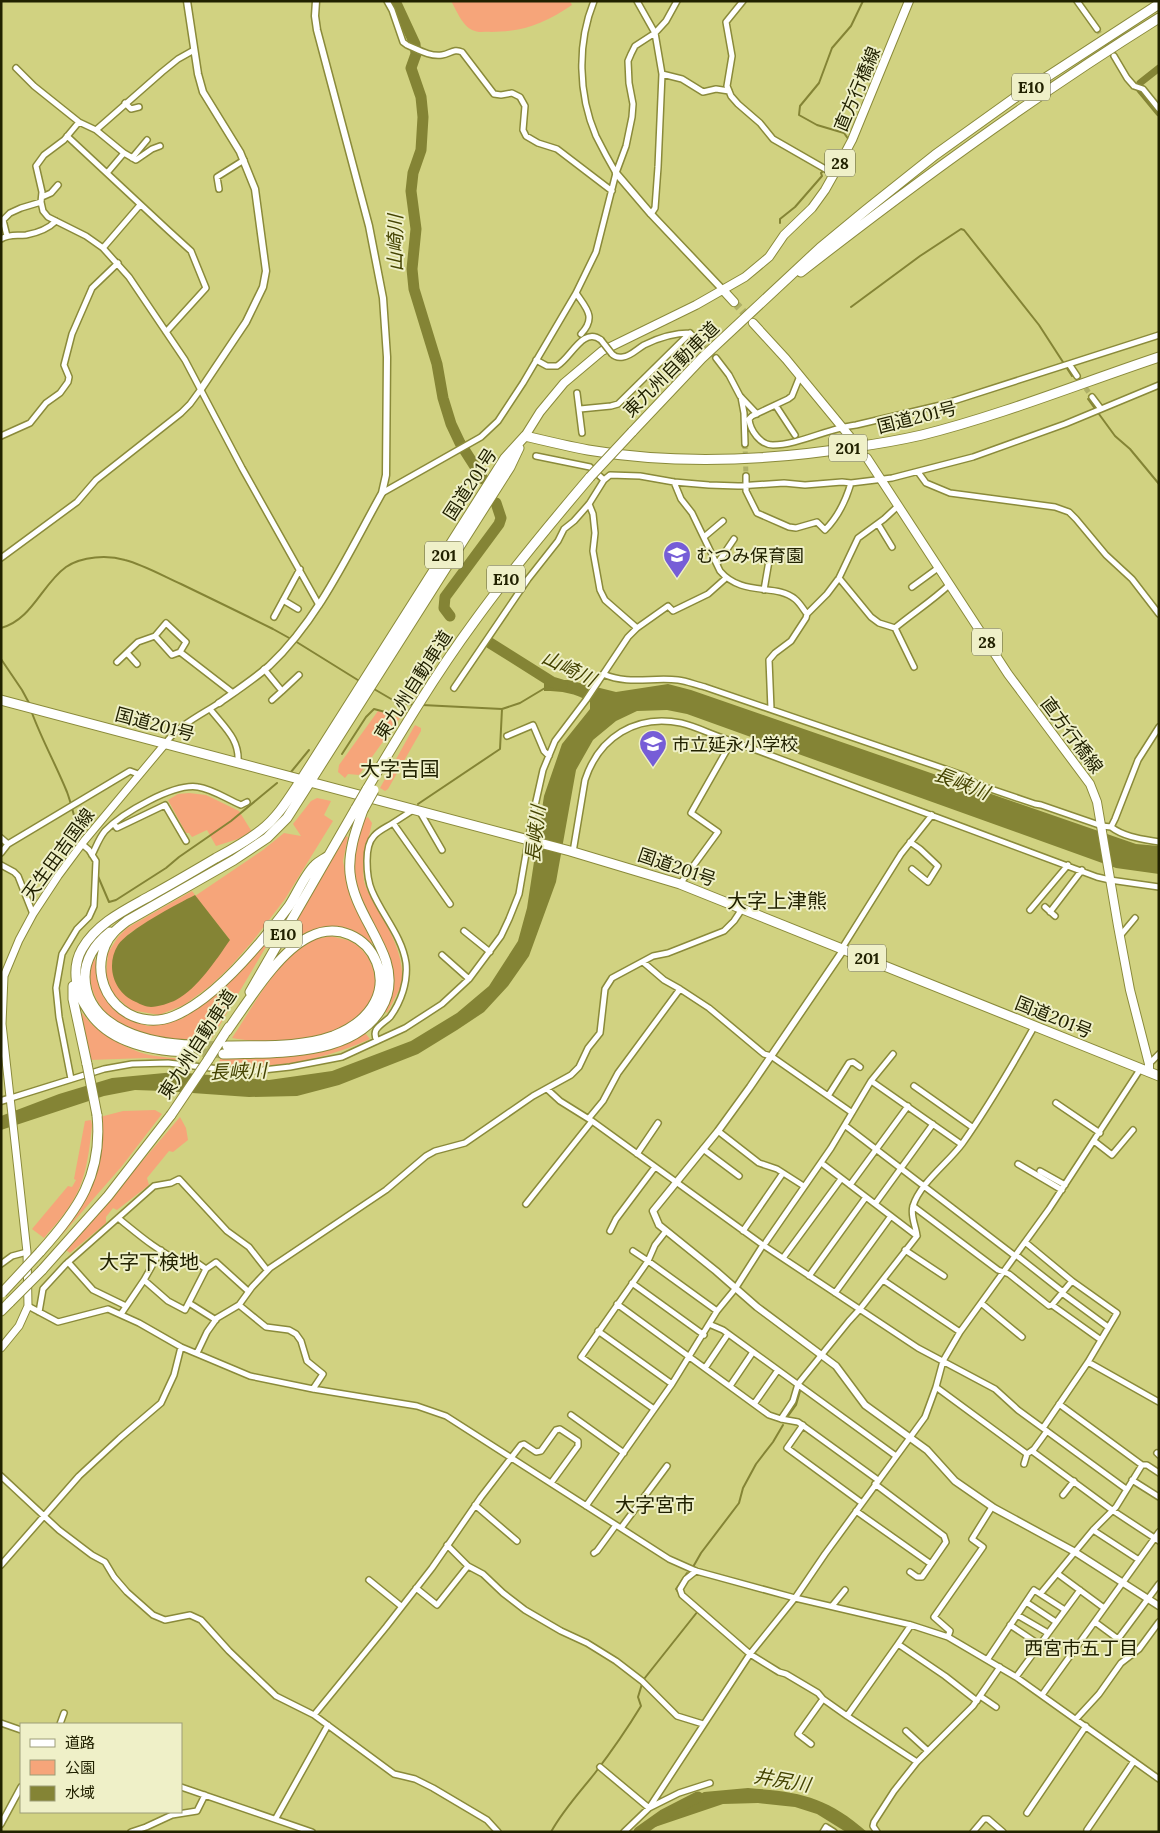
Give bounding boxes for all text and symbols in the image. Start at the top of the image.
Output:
street label: 直方行橋線 [829,43,885,135]
road number: E10 [1012,74,1050,100]
road number: 28 [825,150,855,177]
water label: 山崎川 [383,213,407,272]
street label: 東九州自動車道 [618,316,724,422]
street label: 国道201号 [875,396,959,438]
road number: 201 [829,434,867,462]
street label: 国道201号 [438,444,502,524]
school or university icon: むつみ保育園 [662,540,692,579]
road number: 201 [425,542,463,568]
place label: むつみ保育園 [696,544,804,567]
road number: E10 [487,566,525,592]
street label: 東九州自動車道 [369,626,457,744]
road number: 28 [972,628,1002,656]
water label: 山崎川 [538,645,602,692]
street label: 直方行橋線 [1036,692,1108,778]
street label: 国道201号 [113,702,197,746]
school or university icon: 市立延永小学校 [638,729,668,768]
place label: 市立延永小学校 [672,733,798,756]
district label: 大字吉国 [360,756,440,781]
water label: 長峡川 [931,762,995,805]
water label: 長峡川 [520,802,550,864]
street label: 天生田吉国線 [17,804,99,904]
street label: 国道201号 [635,843,719,891]
district label: 大字上津熊 [727,888,827,913]
road number: E10 [264,921,302,948]
road number: 201 [848,944,886,971]
street label: 東九州自動車道 [153,985,241,1103]
street label: 国道201号 [1012,991,1096,1043]
water label: 長峡川 [209,1058,269,1084]
district label: 大字下検地 [99,1249,199,1274]
district label: 大字宮市 [615,1492,695,1517]
district label: 西宮市五丁目 [1024,1636,1138,1660]
legend [20,1723,182,1813]
text: 道路 [65,1733,95,1752]
text: 公園 [65,1758,95,1777]
water label: 井尻川 [752,1763,814,1797]
text: 水域 [65,1783,95,1802]

